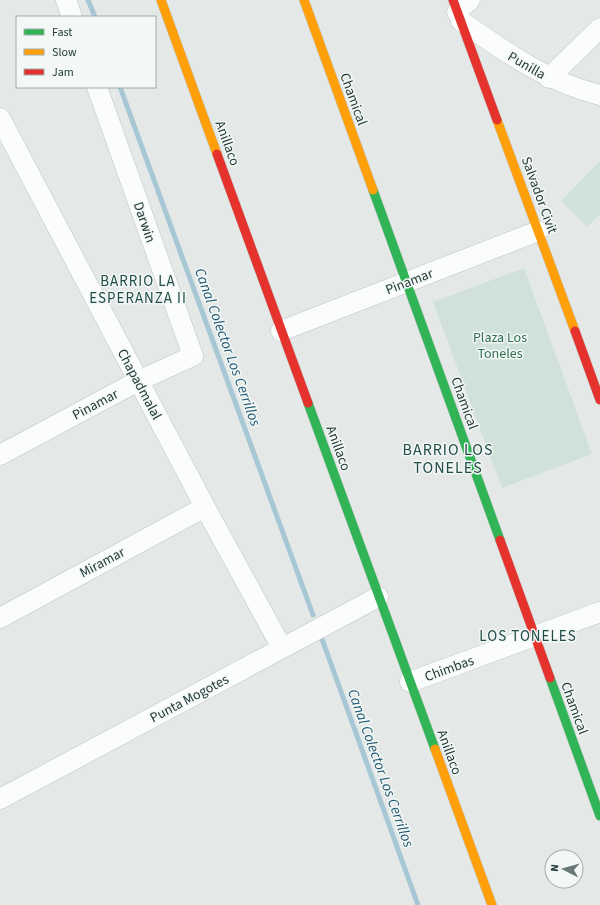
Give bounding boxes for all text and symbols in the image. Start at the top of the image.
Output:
legend [16,16,156,88]
text: Fast [52,24,72,41]
text: Slow [52,44,77,61]
street label: Punilla [504,47,549,85]
text: Jam [52,64,74,81]
street label: Chamical [334,70,372,129]
street label: Anillaco [210,118,244,169]
street label: Salvador Civit [516,154,562,237]
street label: Darwin [128,199,160,245]
street label: Pinamar [383,264,436,300]
water label: Canal Colector Los Cerrillos [189,265,266,429]
district label: BARRIO LA ESPERANZA II [89,271,187,309]
park label: Plaza Los Toneles [473,328,527,364]
street label: Chapadmalal [112,345,166,424]
street label: Chamical [445,374,483,433]
street label: Pinamar [69,384,122,425]
street label: Anillaco [321,423,355,474]
district label: BARRIO LOS TONELES [403,439,493,479]
street label: Miramar [76,543,129,583]
district label: LOS TONELES [479,626,577,647]
street label: Chimbas [422,651,477,687]
street label: Punta Mogotes [146,670,233,728]
street label: Chamical [555,679,593,738]
water label: Canal Colector Los Cerrillos [342,686,419,850]
street label: Anillaco [432,727,466,778]
north arrow [544,849,584,889]
text: N [547,864,562,872]

